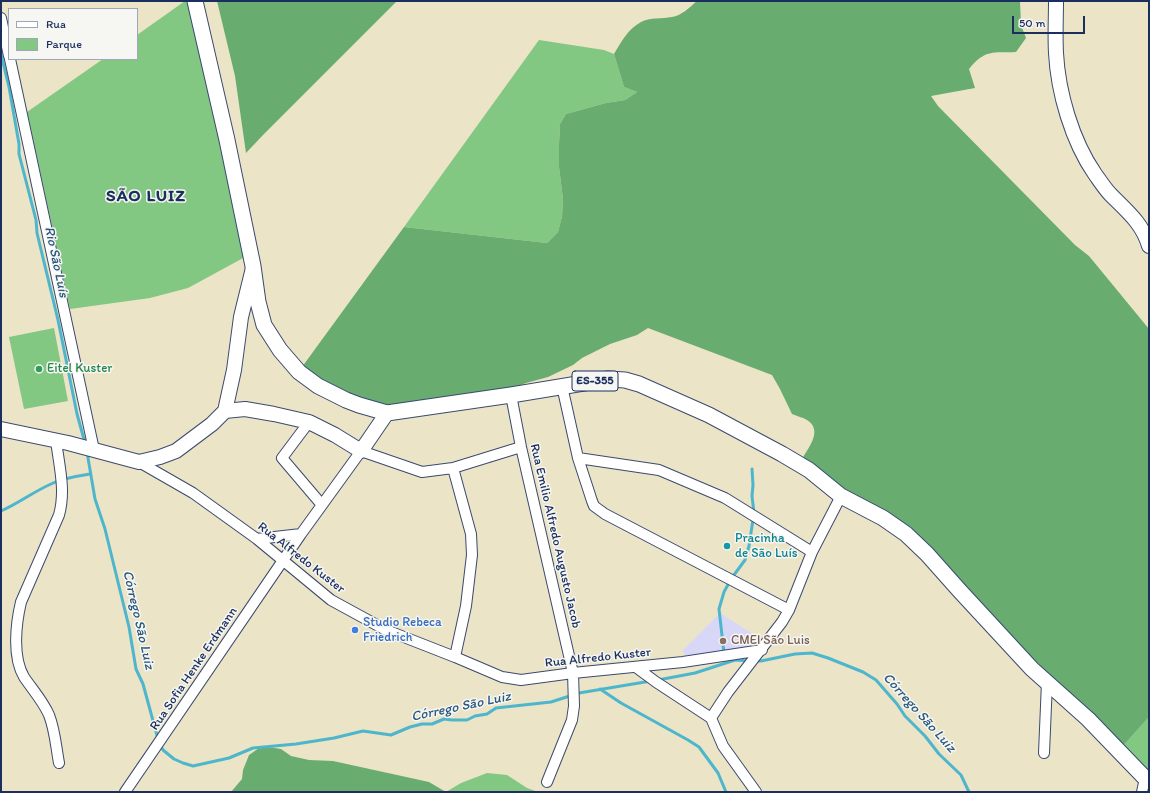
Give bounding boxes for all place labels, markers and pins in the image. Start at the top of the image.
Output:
place label: Eitel Kuster [47,361,112,377]
marker: Eitel Kuster [34,364,44,374]
place label: Pracinha de São Luís [735,531,798,562]
marker: Pracinha de São Luís [722,541,732,551]
place label: Studio Rebeca Friedrich [363,615,442,646]
marker: Studio Rebeca Friedrich [350,625,360,635]
place label: CMEI São Luis [731,633,810,649]
marker: CMEI São Luis [718,636,728,646]

